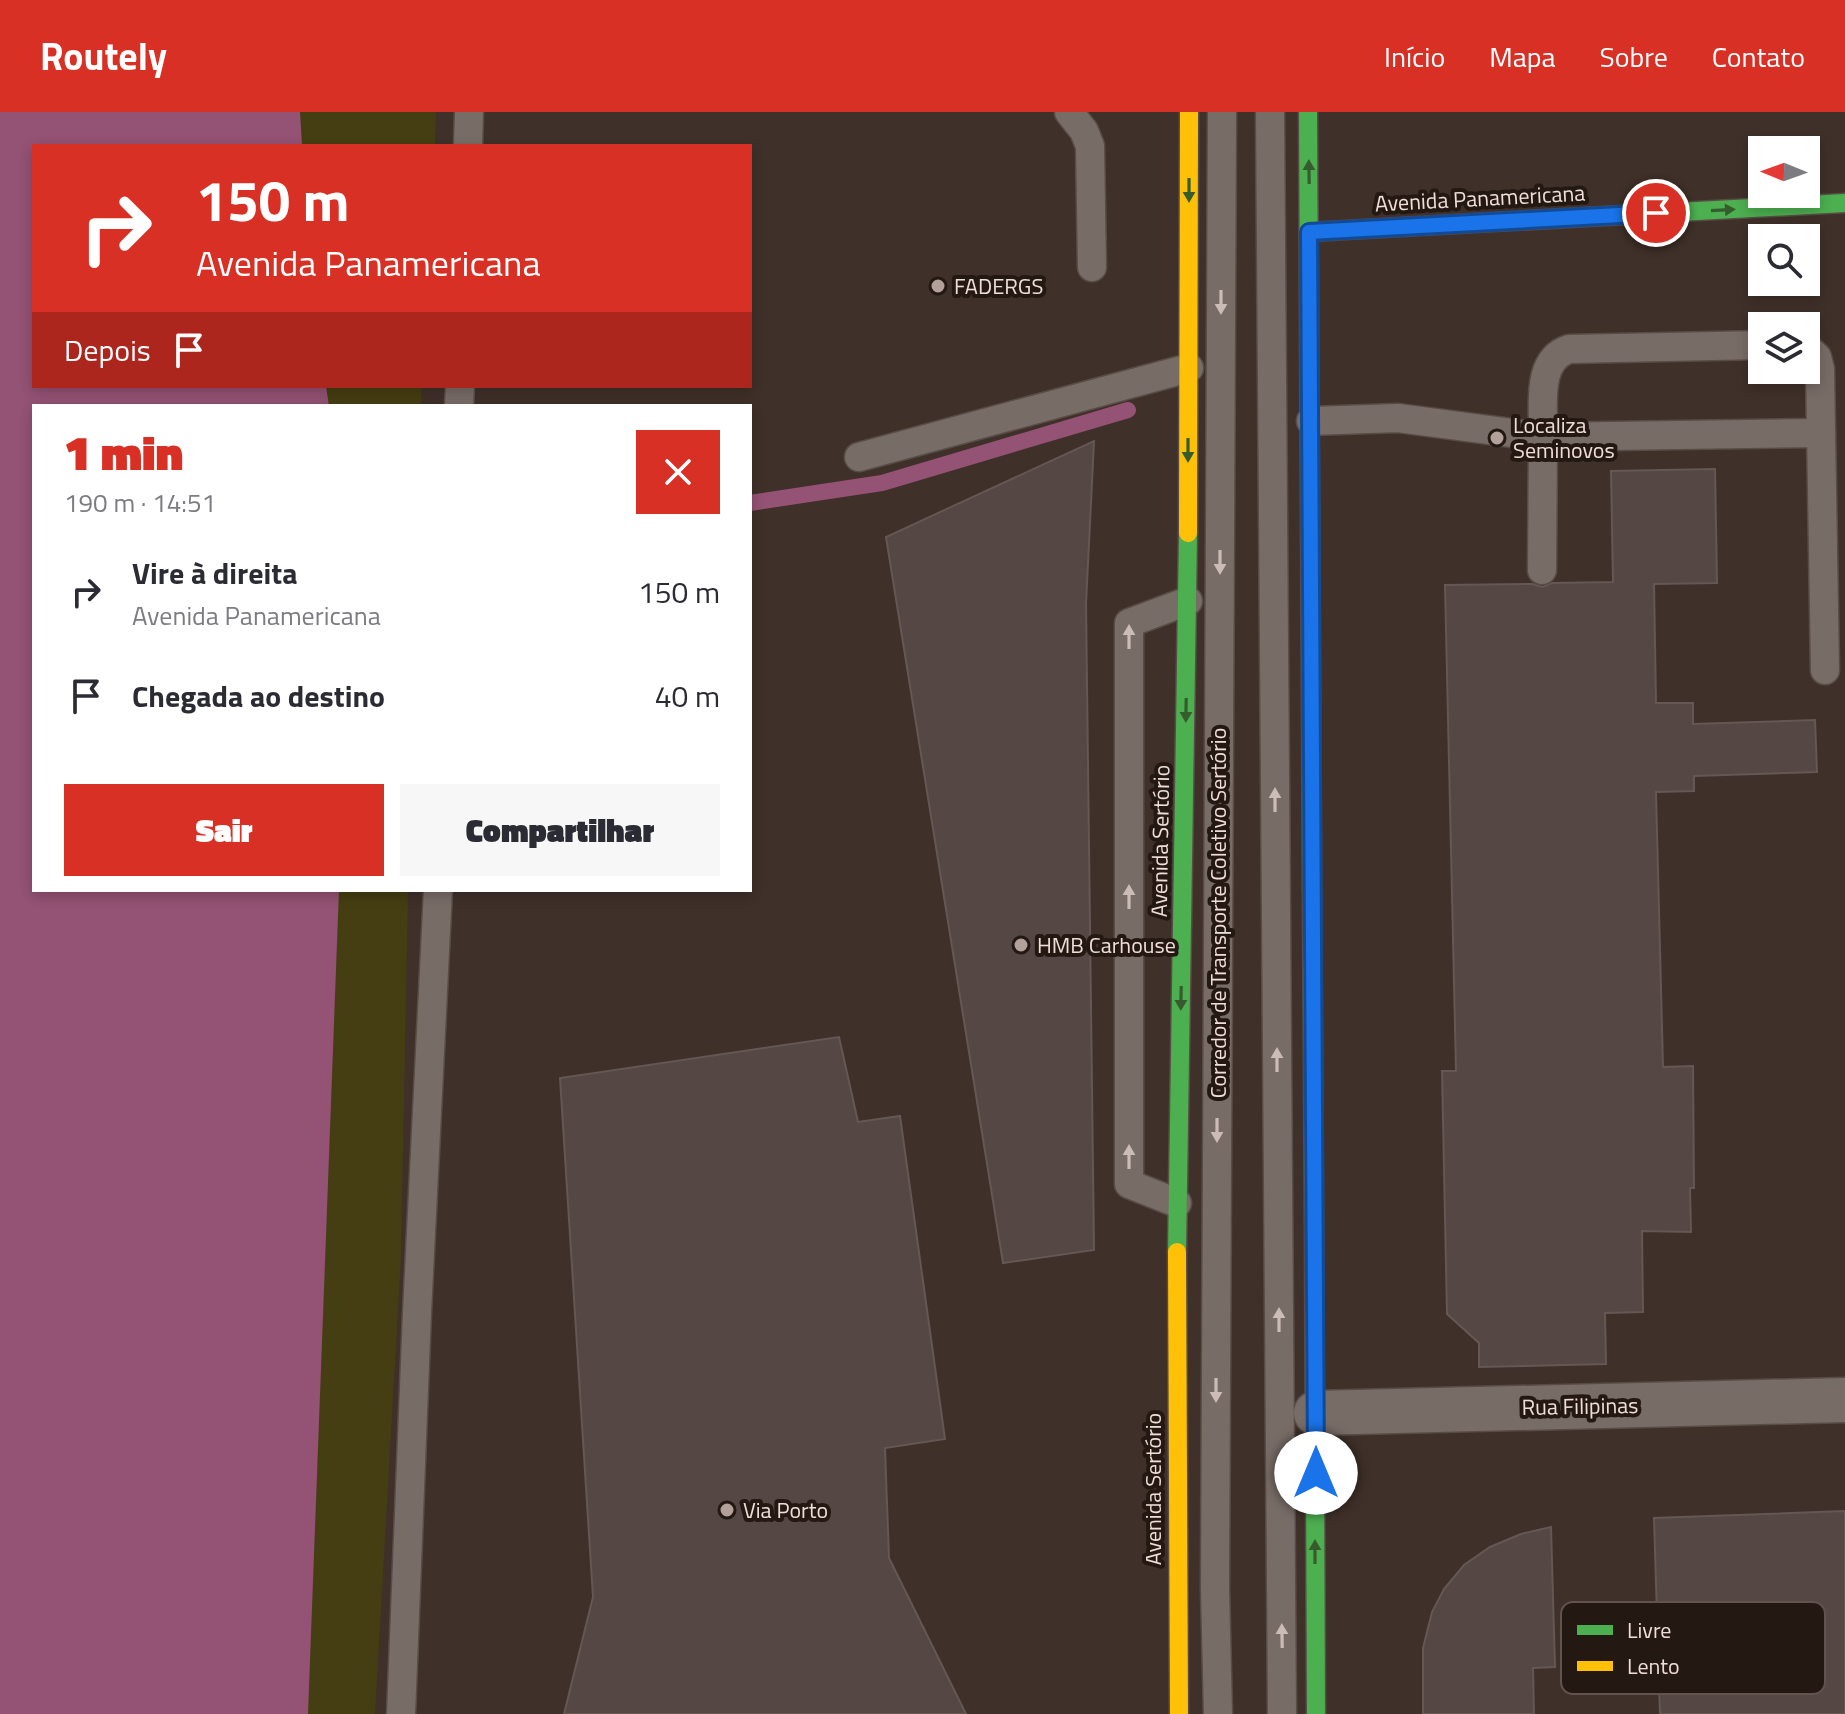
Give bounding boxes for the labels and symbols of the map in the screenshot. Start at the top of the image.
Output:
north arrow [1748,136,1820,208]
one-way arrow [1303,159,1315,184]
street label: Avenida Panamericana [1374,176,1586,220]
one-way arrow [1183,178,1195,203]
pin [1622,179,1690,247]
one-way arrow [1711,203,1736,216]
place label: FADERGS [954,269,1043,303]
marker: FADERGS [929,277,947,295]
one-way arrow [1215,290,1227,315]
place label: Localiza Seminovos [1513,408,1615,467]
marker: Localiza Seminovos [1488,429,1506,447]
one-way arrow [1182,438,1194,463]
one-way arrow [1214,550,1226,575]
one-way arrow [1123,624,1135,649]
one-way arrow [1180,698,1192,723]
street label: Corredor de Transporte Coletivo Sertório [1201,728,1235,1098]
street label: Avenida Sertório [1142,765,1178,917]
one-way arrow [1269,787,1281,812]
one-way arrow [1123,884,1135,909]
place label: HMB Carhouse [1037,928,1176,962]
marker: HMB Carhouse [1012,936,1030,954]
one-way arrow [1174,986,1187,1011]
one-way arrow [1271,1047,1283,1072]
one-way arrow [1211,1118,1223,1143]
one-way arrow [1123,1144,1135,1169]
one-way arrow [1273,1307,1285,1332]
one-way arrow [1210,1378,1222,1403]
street label: Rua Filipinas [1521,1388,1639,1424]
street label: Avenida Sertório [1136,1413,1170,1565]
position arrow [1274,1431,1358,1515]
place label: Via Porto [743,1493,828,1527]
marker: Via Porto [718,1501,736,1519]
one-way arrow [1309,1539,1321,1564]
legend [1561,1602,1825,1694]
text: Livre [1627,1613,1671,1647]
one-way arrow [1276,1623,1288,1648]
text: Lento [1627,1649,1680,1683]

